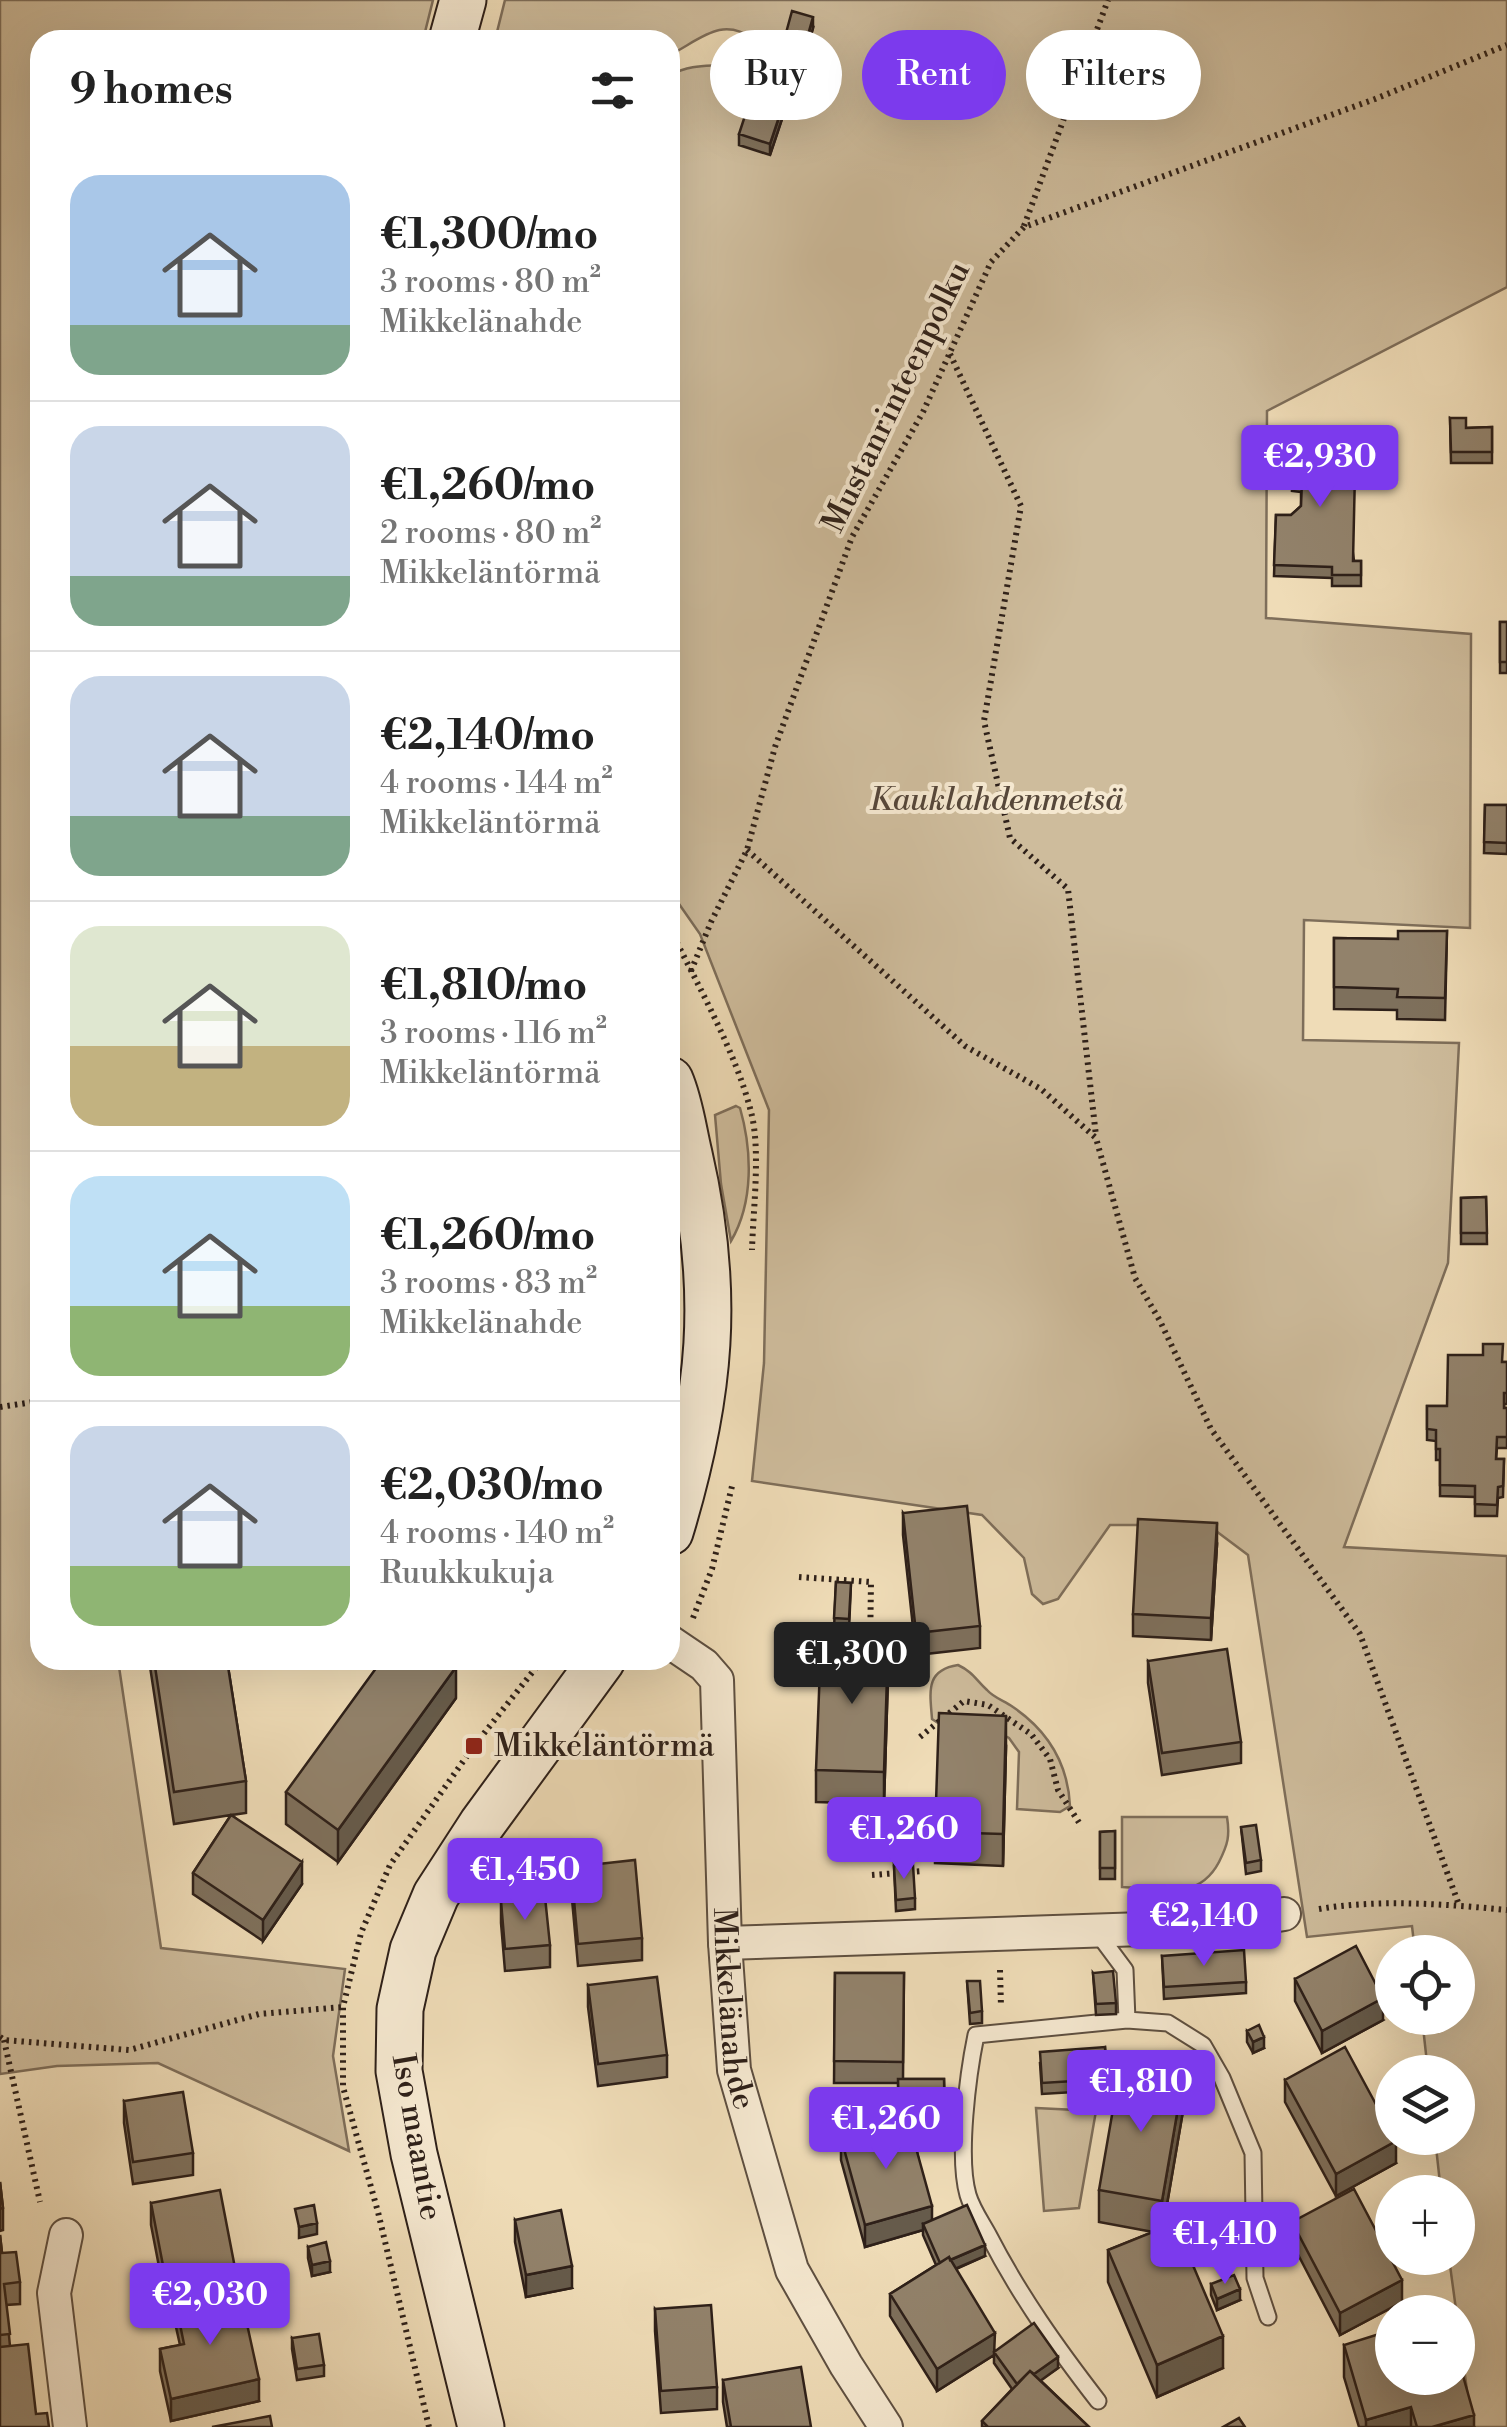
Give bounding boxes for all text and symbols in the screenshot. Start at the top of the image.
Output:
chip: Buy [710,30,842,120]
chip: Rent [862,30,1006,120]
chip: Filters [1026,30,1201,120]
icon: filters [585,63,640,118]
text: 9 homes [70,64,233,117]
text: €1,300/mo [380,209,598,262]
icon: home [150,215,270,335]
street label: Mustanrinteenpolku [813,255,979,539]
text: 3 rooms · 80 m² [380,262,601,302]
text: Mikkelänahde [380,302,583,342]
pin: €2,930 [1239,425,1401,510]
text: €2,930 [1263,437,1377,477]
text: €1,260/mo [380,460,595,513]
icon: home [150,466,270,586]
text: 2 rooms · 80 m² [380,513,601,553]
text: Mikkeläntörmä [380,553,601,593]
text: €2,140/mo [380,710,595,763]
icon: home [150,716,270,836]
text: 4 rooms · 144 m² [380,763,613,803]
park label: Kauklahdenmetsä [869,780,1123,820]
text: Mikkeläntörmä [380,803,601,843]
text: €1,810/mo [380,960,587,1013]
icon: home [150,966,270,1086]
text: 3 rooms · 116 m² [380,1013,607,1053]
text: Mikkeläntörmä [380,1053,601,1093]
text: €1,260/mo [380,1210,595,1263]
icon: home [150,1216,270,1336]
text: 3 rooms · 83 m² [380,1263,597,1303]
text: Mikkelänahde [380,1303,583,1343]
text: €2,030/mo [380,1460,604,1513]
icon: home [150,1466,270,1586]
text: 4 rooms · 140 m² [380,1513,614,1553]
text: Ruukkukuja [380,1553,554,1593]
pin: €1,300 [771,1622,933,1707]
text: €1,300 [796,1634,908,1674]
place label: Mikkeläntörmä [494,1726,715,1766]
marker: Mikkeläntörmä [463,1735,485,1757]
pin: €1,260 [823,1797,985,1882]
text: €1,260 [849,1809,959,1849]
pin: €1,450 [444,1838,606,1923]
text: €1,450 [470,1850,580,1890]
pin: €2,140 [1123,1884,1285,1969]
text: €2,140 [1149,1896,1259,1936]
street label: Mikkelänahde [704,1907,764,2114]
map controls [1375,1935,1475,2395]
button: locate [1375,1935,1475,2035]
pin: €1,810 [1060,2050,1222,2135]
street label: Iso maantie [383,2051,451,2223]
button: layers [1375,2055,1475,2155]
text: €1,810 [1089,2062,1193,2102]
pin: €1,260 [805,2087,967,2172]
text: €1,260 [831,2099,941,2139]
button: + [1375,2175,1475,2275]
pin: €1,410 [1144,2202,1306,2287]
text: €1,410 [1172,2214,1278,2254]
pin: €2,030 [129,2263,291,2348]
text: €2,030 [152,2275,268,2315]
button: − [1375,2295,1475,2395]

